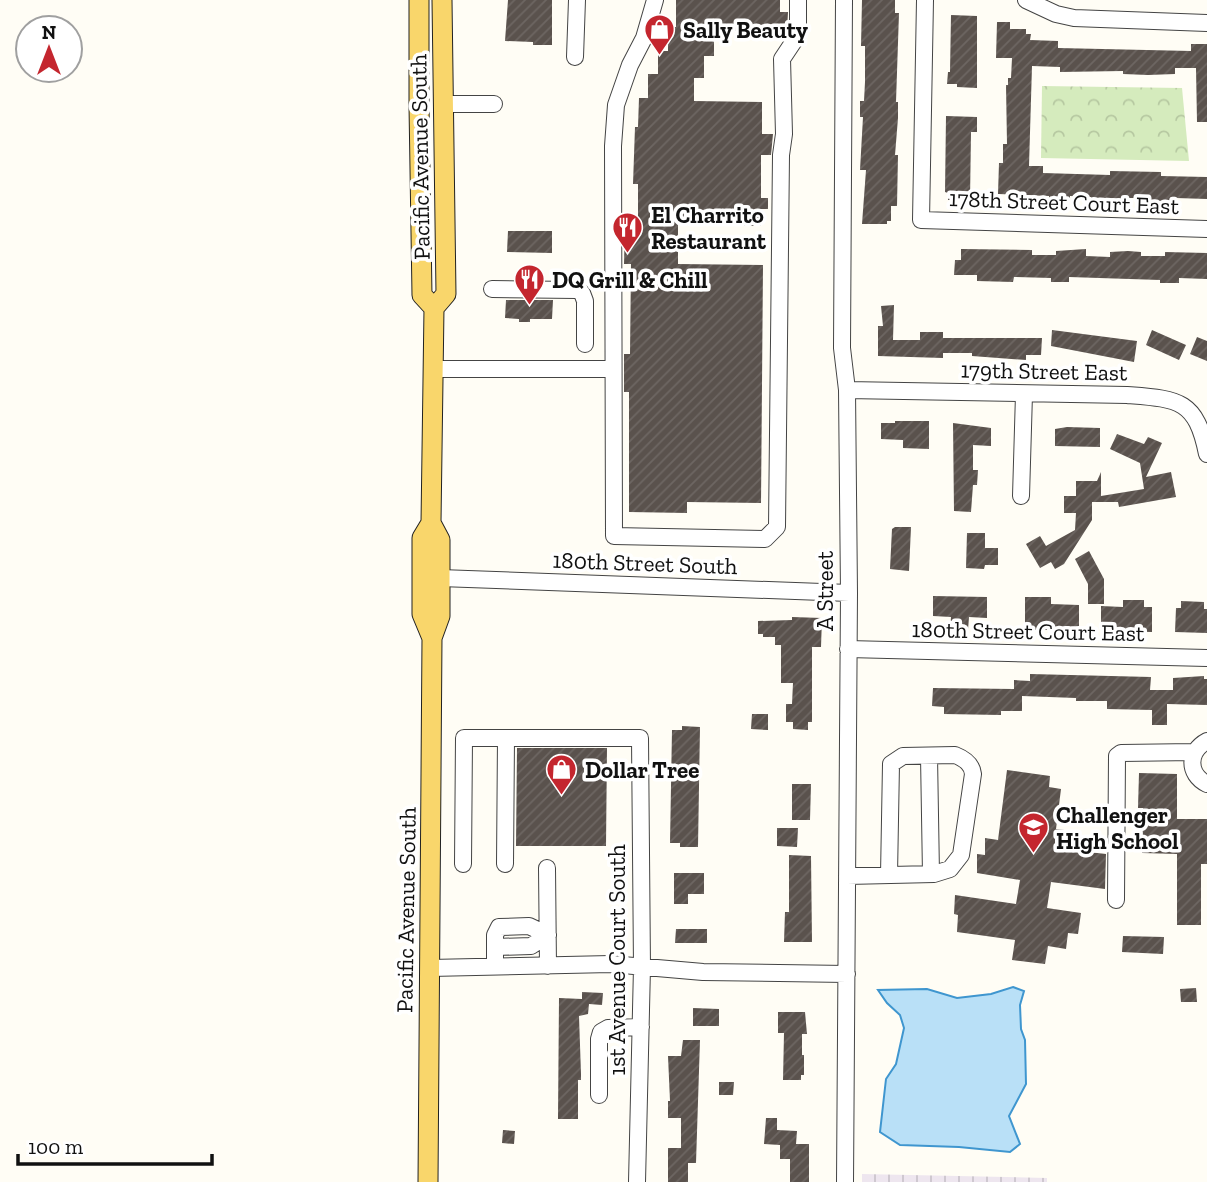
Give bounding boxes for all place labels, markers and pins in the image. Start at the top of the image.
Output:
shop icon: Sally Beauty [643,13,677,57]
place label: Sally Beauty [683,16,809,44]
place label: El Charrito Restaurant [651,201,767,255]
restaurant icon: El Charrito Restaurant [611,211,645,255]
restaurant icon: DQ Grill & Chill [512,263,546,307]
place label: DQ Grill & Chill [552,266,708,294]
shop icon: Dollar Tree [545,753,579,797]
place label: Dollar Tree [585,756,699,784]
place label: Challenger High School [1056,801,1179,855]
school or university icon: Challenger High School [1016,811,1050,855]

